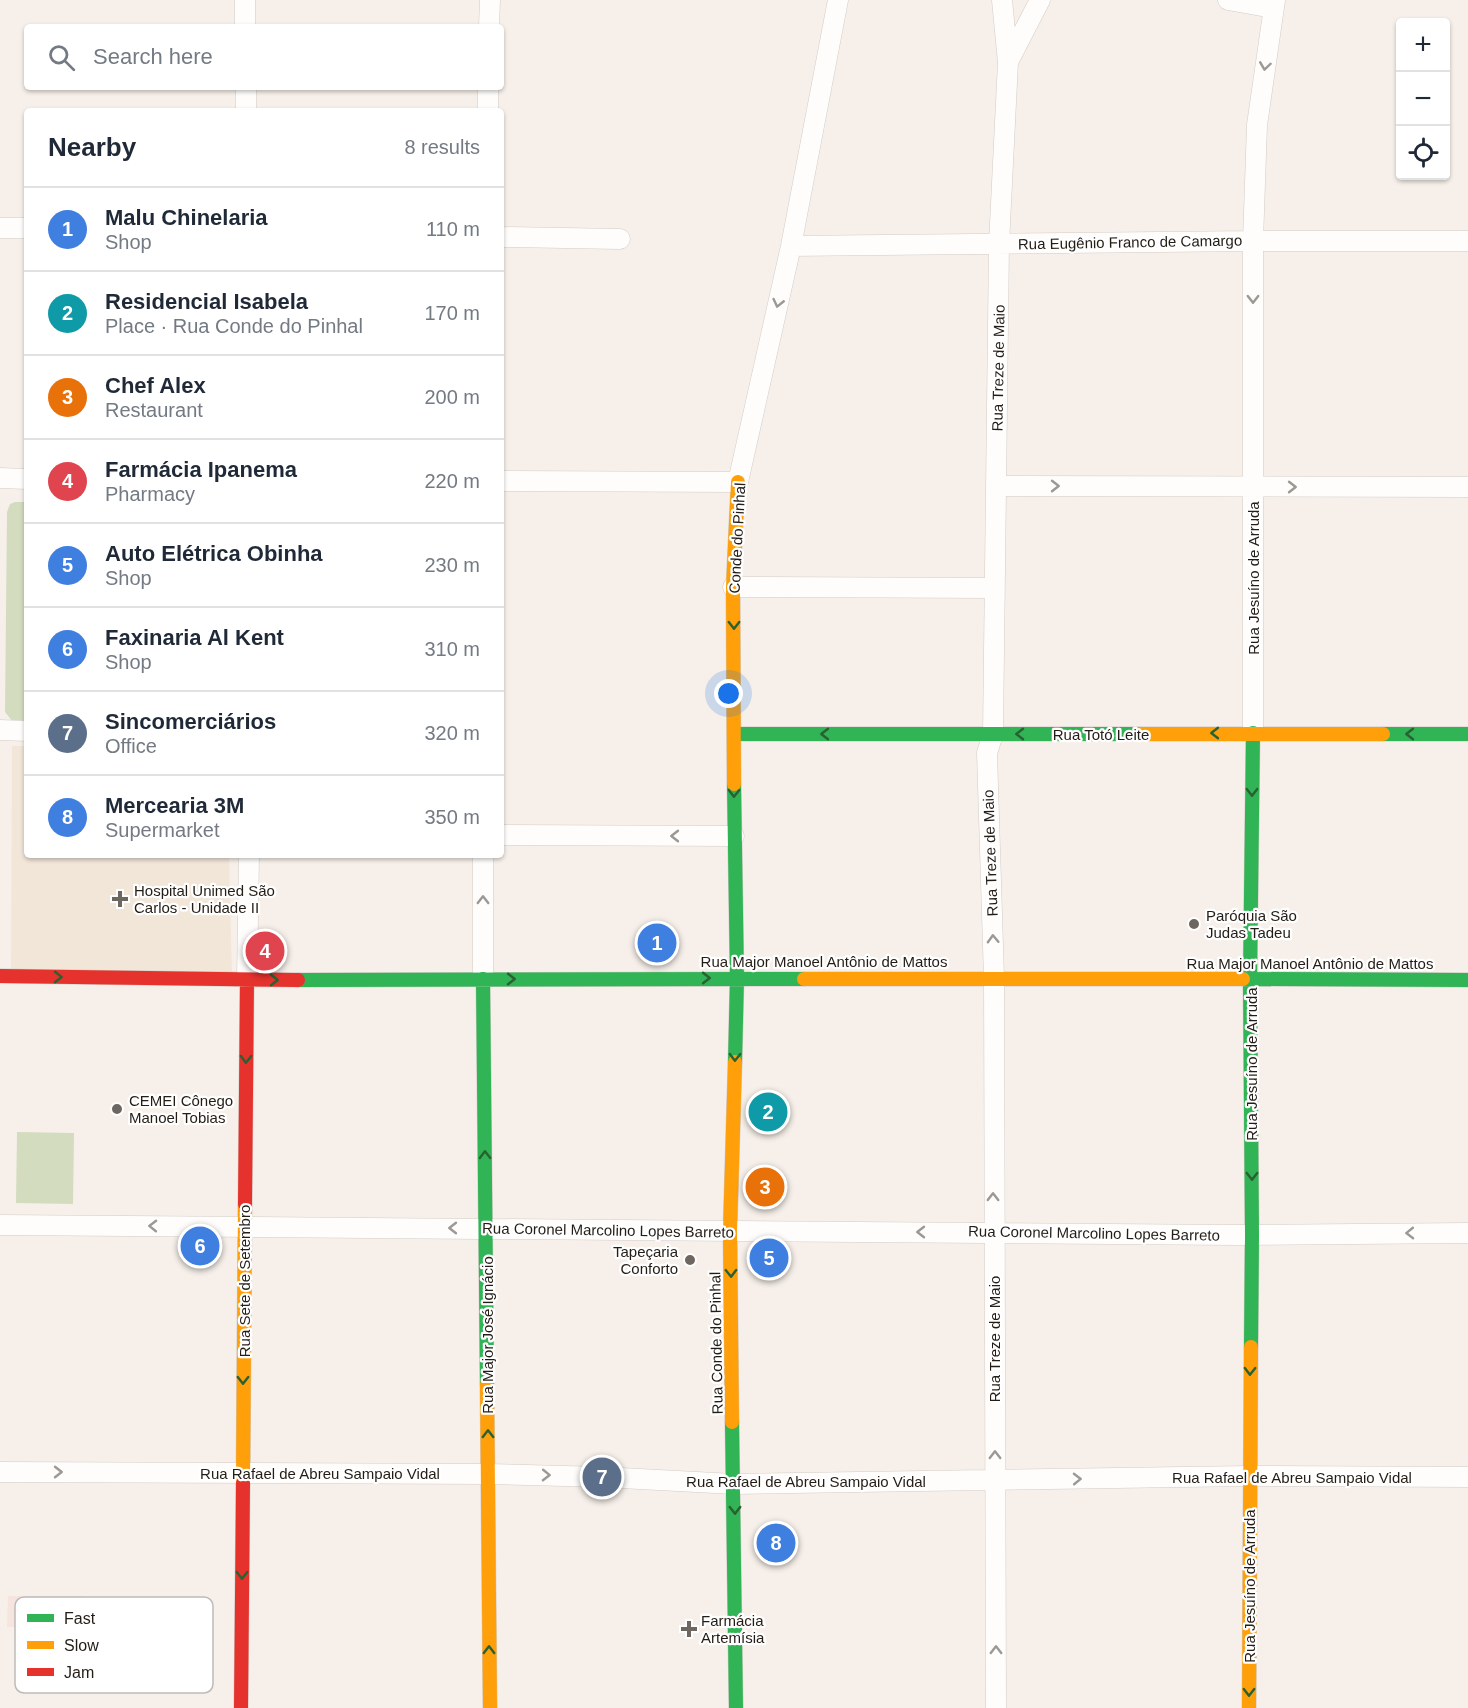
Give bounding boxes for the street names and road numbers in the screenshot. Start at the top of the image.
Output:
street label: Rua Eugênio Franco de Camargo [1018,232,1242,252]
street label: Rua Treze de Maio [988,304,1008,432]
street label: Conde do Pinhal [726,482,748,594]
street label: Rua Jesuíno de Arruda [1245,501,1262,655]
street label: Rua Totó Leite [1053,726,1149,743]
street label: Rua Treze de Maio [979,789,1001,917]
street label: Rua Major Manoel Antônio de Mattos [701,953,947,970]
street label: Rua Major Manoel Antônio de Mattos [1187,955,1433,972]
street label: Rua Jesuíno de Arruda [1243,987,1260,1141]
street label: Rua Sete de Setembro [236,1205,253,1357]
street label: Rua Coronel Marcolino Lopes Barreto [482,1219,734,1241]
street label: Rua Coronel Marcolino Lopes Barreto [968,1222,1220,1244]
street label: Rua Major José Ignácio [479,1256,496,1414]
street label: Rua Conde do Pinhal [706,1272,726,1414]
street label: Rua Treze de Maio [986,1276,1003,1402]
street label: Rua Rafael de Abreu Sampaio Vidal [200,1465,440,1482]
street label: Rua Rafael de Abreu Sampaio Vidal [1172,1469,1412,1486]
street label: Rua Rafael de Abreu Sampaio Vidal [686,1473,926,1490]
street label: Rua Jesuíno de Arruda [1241,1509,1258,1663]

